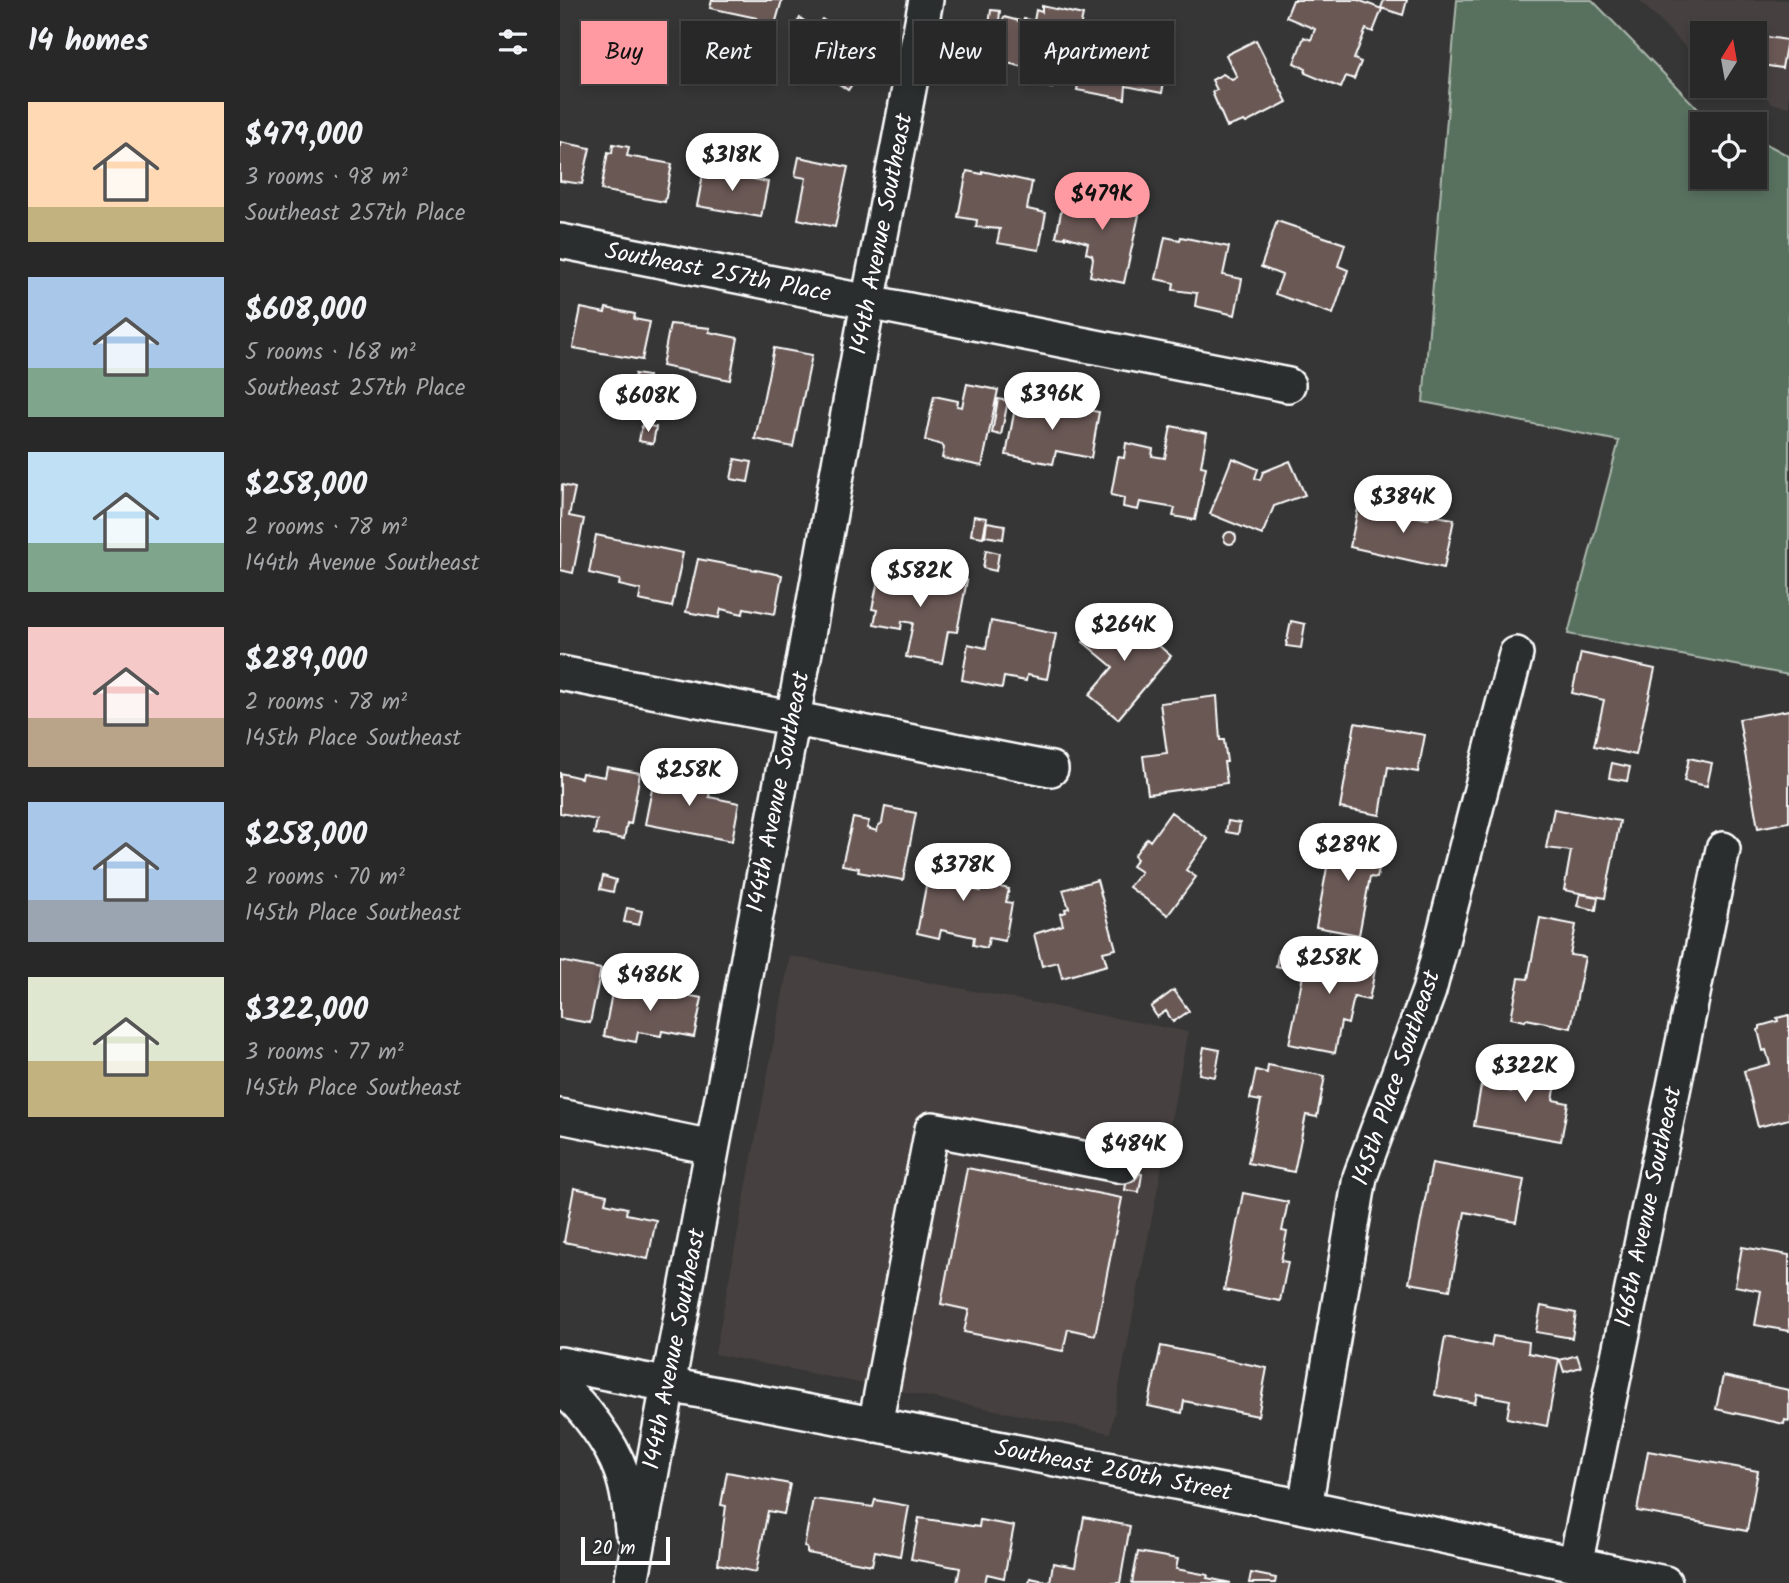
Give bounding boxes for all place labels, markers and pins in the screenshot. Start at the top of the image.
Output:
pin: $318K [683,134,781,193]
pin: $479K [1053,173,1151,232]
pin: $396K [1003,372,1101,432]
pin: $608K [599,374,697,434]
pin: $384K [1354,476,1452,535]
pin: $582K [871,550,969,609]
pin: $264K [1075,604,1173,663]
pin: $258K [640,748,738,808]
pin: $289K [1299,824,1397,883]
pin: $378K [914,844,1012,903]
pin: $258K [1280,936,1378,996]
pin: $486K [601,954,699,1013]
pin: $322K [1476,1044,1574,1104]
pin: $484K [1085,1122,1183,1182]

